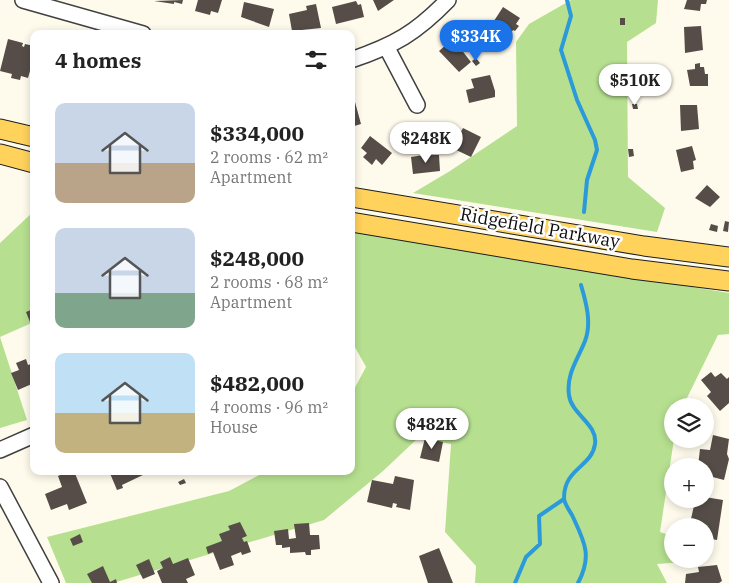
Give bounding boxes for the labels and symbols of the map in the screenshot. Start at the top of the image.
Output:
pin: $334K [441,20,511,62]
pin: $510K [600,64,670,106]
pin: $248K [391,121,461,164]
street label: Ridgefield Parkway [458,202,622,253]
pin: $482K [397,408,467,450]

